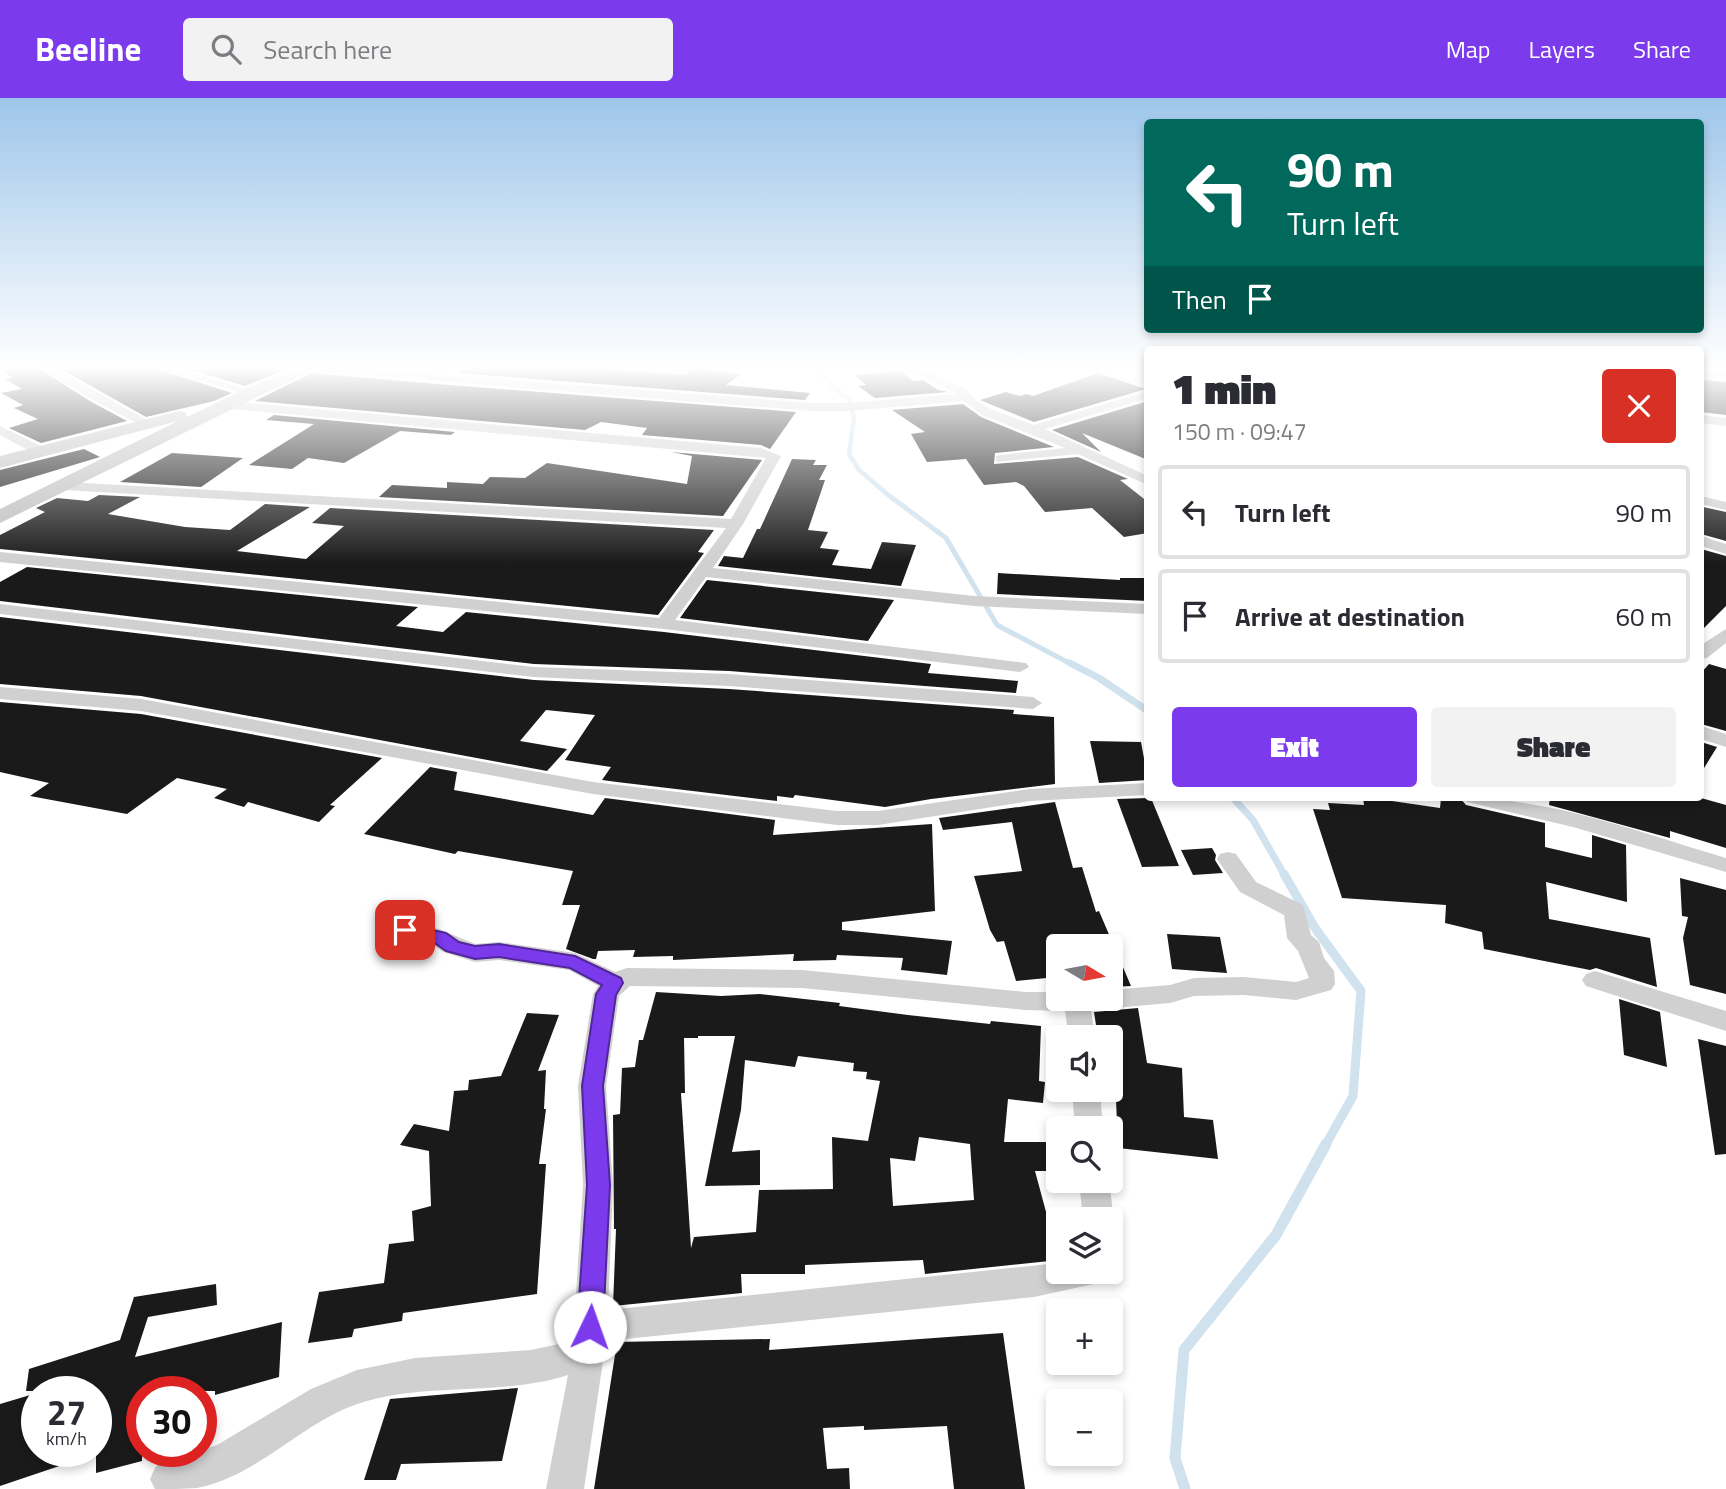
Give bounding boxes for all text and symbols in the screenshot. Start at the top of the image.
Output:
search box [183,18,673,81]
text: Beeline [35,24,141,74]
icon: search [207,30,245,68]
text: Search here [263,30,392,69]
text: Map [1446,31,1491,67]
text: Layers [1529,31,1595,67]
text: Share [1633,31,1691,67]
text: 90 m [1287,131,1394,206]
icon: left [1172,147,1263,238]
text: Turn left [1287,199,1399,247]
text: Then [1172,280,1227,319]
icon: arrive [1241,280,1279,318]
text: 1 min [1172,356,1276,420]
button: close [1602,369,1676,443]
text: 150 m · 09:47 [1172,414,1307,449]
icon: left [1176,493,1214,531]
text: Turn left [1235,493,1330,532]
text: 90 m [1615,493,1672,532]
icon: arrive [1176,597,1214,635]
text: Arrive at destination [1235,597,1465,636]
text: 60 m [1615,597,1672,636]
button: Exit [1172,707,1417,787]
button: Share [1431,707,1676,787]
pin [375,900,435,960]
icon: arrive [386,911,424,949]
north arrow [1046,934,1124,1012]
map controls [1046,934,1123,1466]
button: sound [1046,1025,1123,1102]
button: search [1046,1116,1123,1193]
button: layers [1046,1207,1123,1284]
position arrow [553,1290,627,1364]
button: + [1046,1298,1123,1375]
speed limit sign: 30 [126,1376,217,1467]
text: 27 [47,1385,86,1439]
button: − [1046,1389,1123,1466]
text: km/h [46,1425,87,1452]

